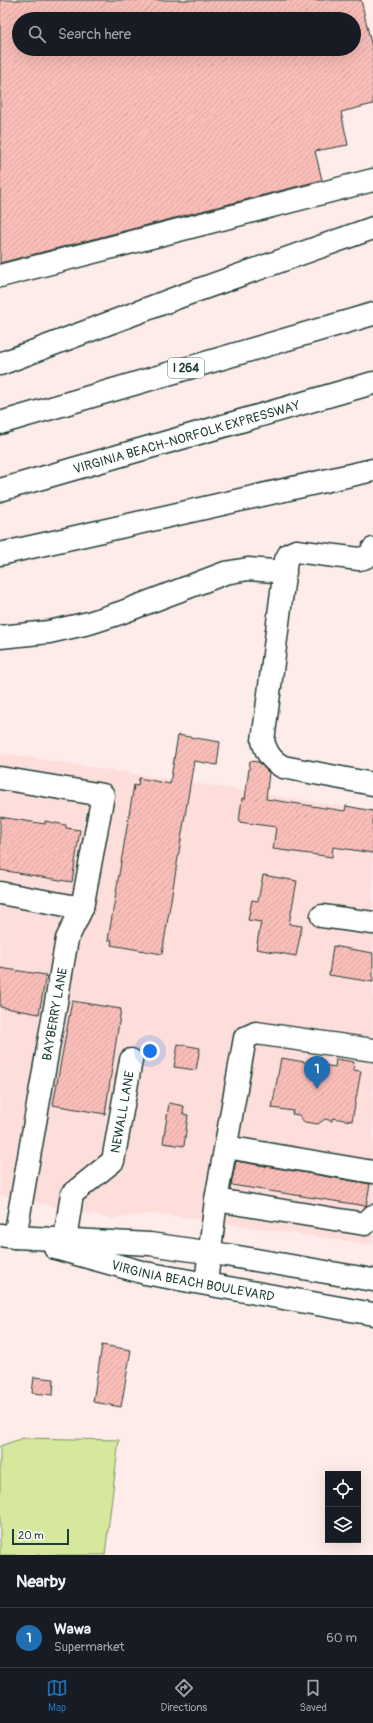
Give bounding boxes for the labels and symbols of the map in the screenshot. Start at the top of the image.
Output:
road number: I 264 [168,358,204,378]
street label: VIRGINIA BEACH-NORFOLK EXPRESSWAY [71,397,302,478]
street label: BAYBERRY LANE [39,966,71,1062]
your location [140,1041,160,1061]
pin: 1 [304,1056,330,1089]
street label: NEWALL LANE [108,1070,138,1154]
street label: VIRGINIA BEACH BOULEVARD [109,1257,276,1305]
scale bar [12,1527,69,1546]

